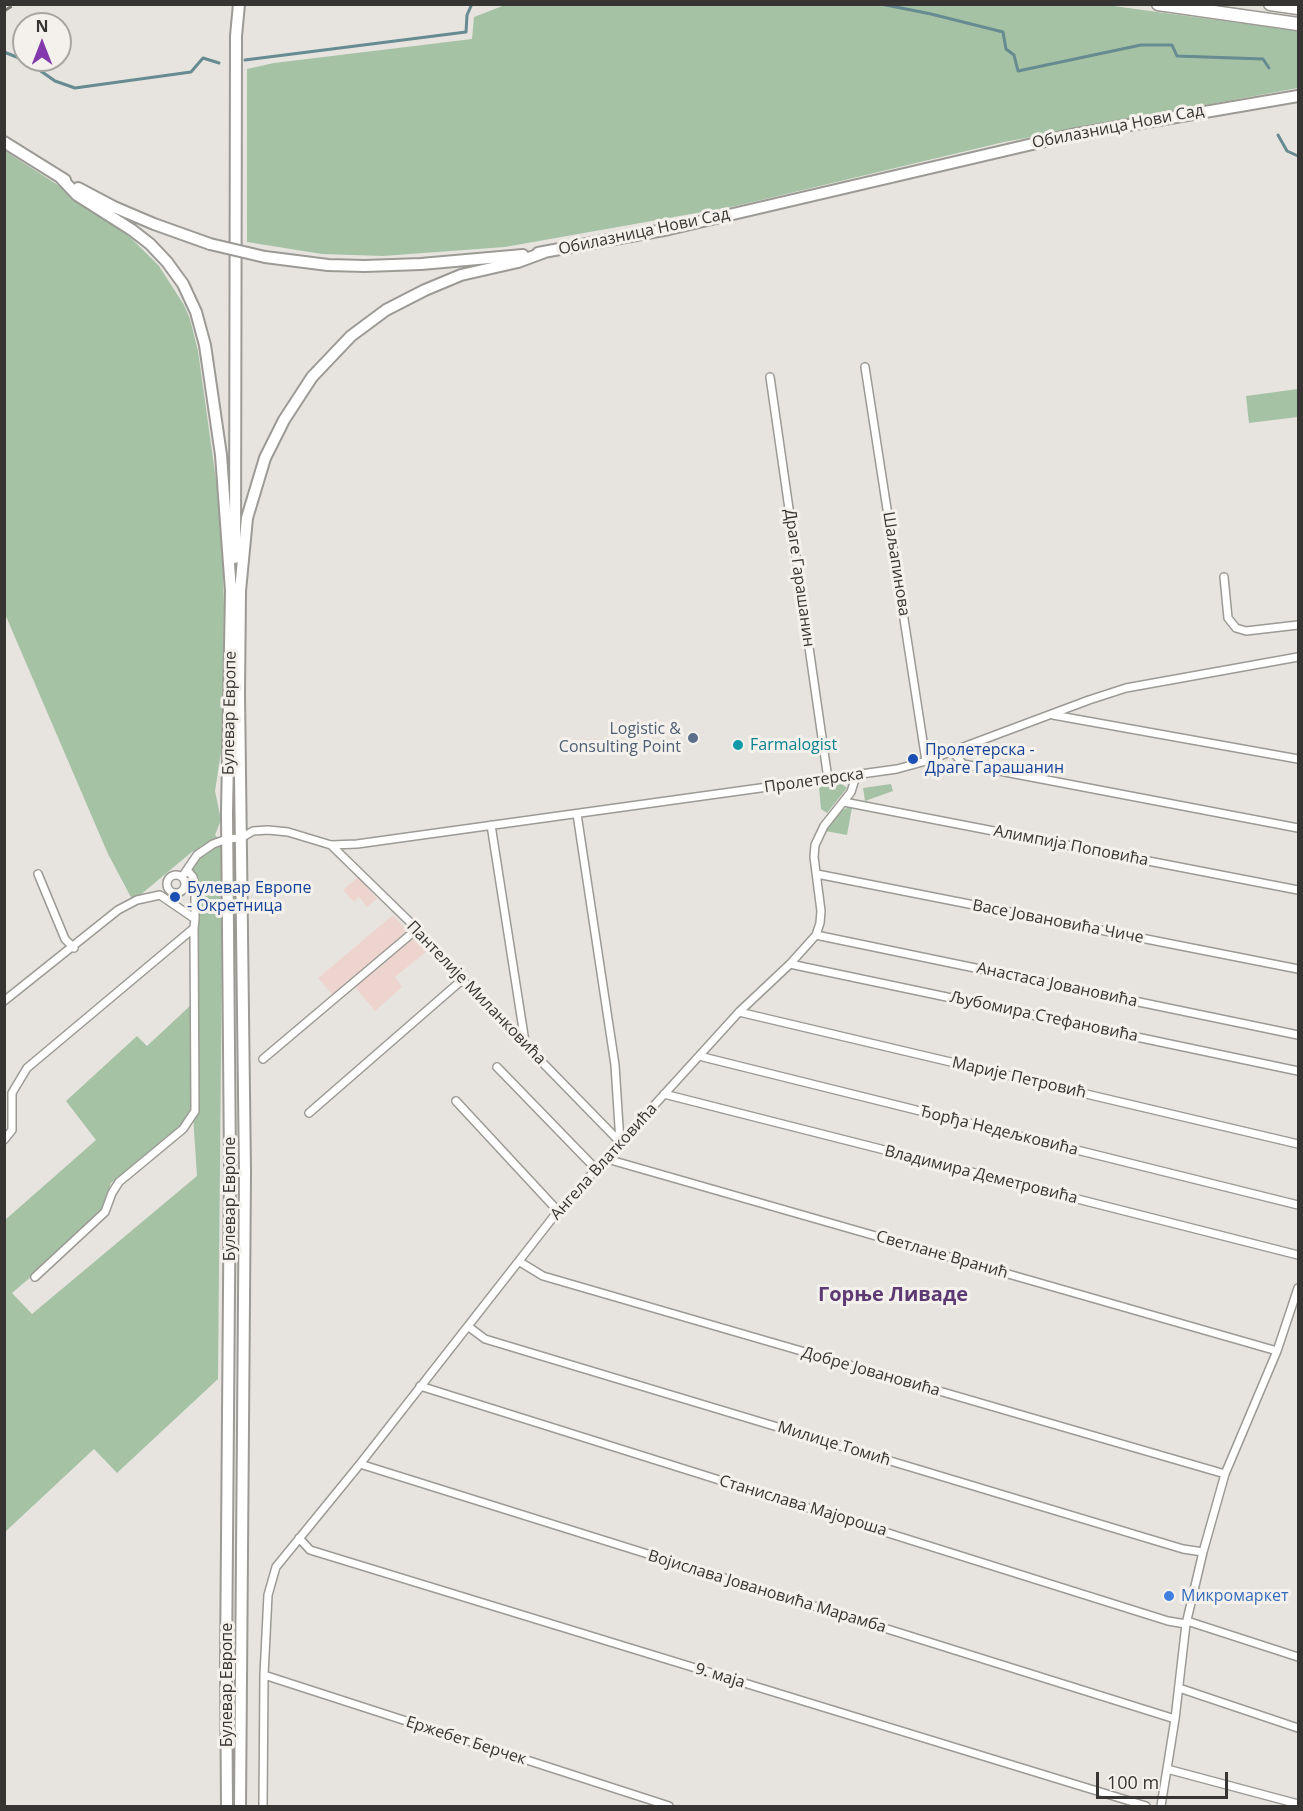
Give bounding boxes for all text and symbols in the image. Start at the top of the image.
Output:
north arrow [12,12,72,72]
text: N [35,15,49,37]
street label: Обилазница Нови Сад [1031,101,1205,153]
street label: Обилазница Нови Сад [557,204,731,260]
street label: Драге Гарашанин [780,508,818,648]
street label: Шаљапинова [878,510,914,618]
street label: Булевар Европе [219,651,241,775]
place label: Logistic & Consulting Point [559,719,681,757]
marker: Logistic & Consulting Point [686,731,700,745]
place label: Farmalogist [750,735,837,755]
marker: Farmalogist [731,738,745,752]
place label: Пролетерска - Драге Гарашанин [925,740,1064,778]
marker: Пролетерска - Драге Гарашанин [906,752,920,766]
street label: Пролетерска [763,765,865,797]
street label: Алимпија Поповића [992,822,1150,870]
place label: Булевар Европе - Окретница [187,878,311,916]
marker: Булевар Европе - Окретница [168,890,182,904]
street label: Васе Јовановића Чиче [971,896,1145,948]
street label: Пантелије Миланковића [402,917,550,1069]
street label: Анастаса Јовановића [975,959,1139,1011]
street label: Љубомира Стефановића [948,988,1140,1046]
street label: Марије Петровић [950,1053,1088,1103]
street label: Ангела Влатковића [547,1100,661,1224]
street label: Ђорђа Недељковића [918,1102,1080,1160]
street label: Булевар Европе [220,1137,240,1261]
street label: Владимира Деметровића [883,1142,1079,1208]
street label: Светлане Вранић [874,1227,1010,1283]
district label: Горње Ливаде [818,1283,968,1307]
street label: Добре Јовановића [800,1343,942,1401]
street label: Милице Томић [775,1418,893,1470]
street label: Станислава Мајороша [717,1471,889,1541]
street label: Војислава Јовановића Марамба [646,1547,888,1637]
place label: Микромаркет [1181,1586,1288,1606]
marker: Микромаркет [1162,1589,1176,1603]
street label: Булевар Европе [217,1623,237,1747]
street label: 9. маја [693,1659,747,1693]
street label: Ержебет Берчек [404,1713,528,1769]
scale bar [1099,1760,1231,1798]
text: 100 m [1107,1770,1159,1794]

